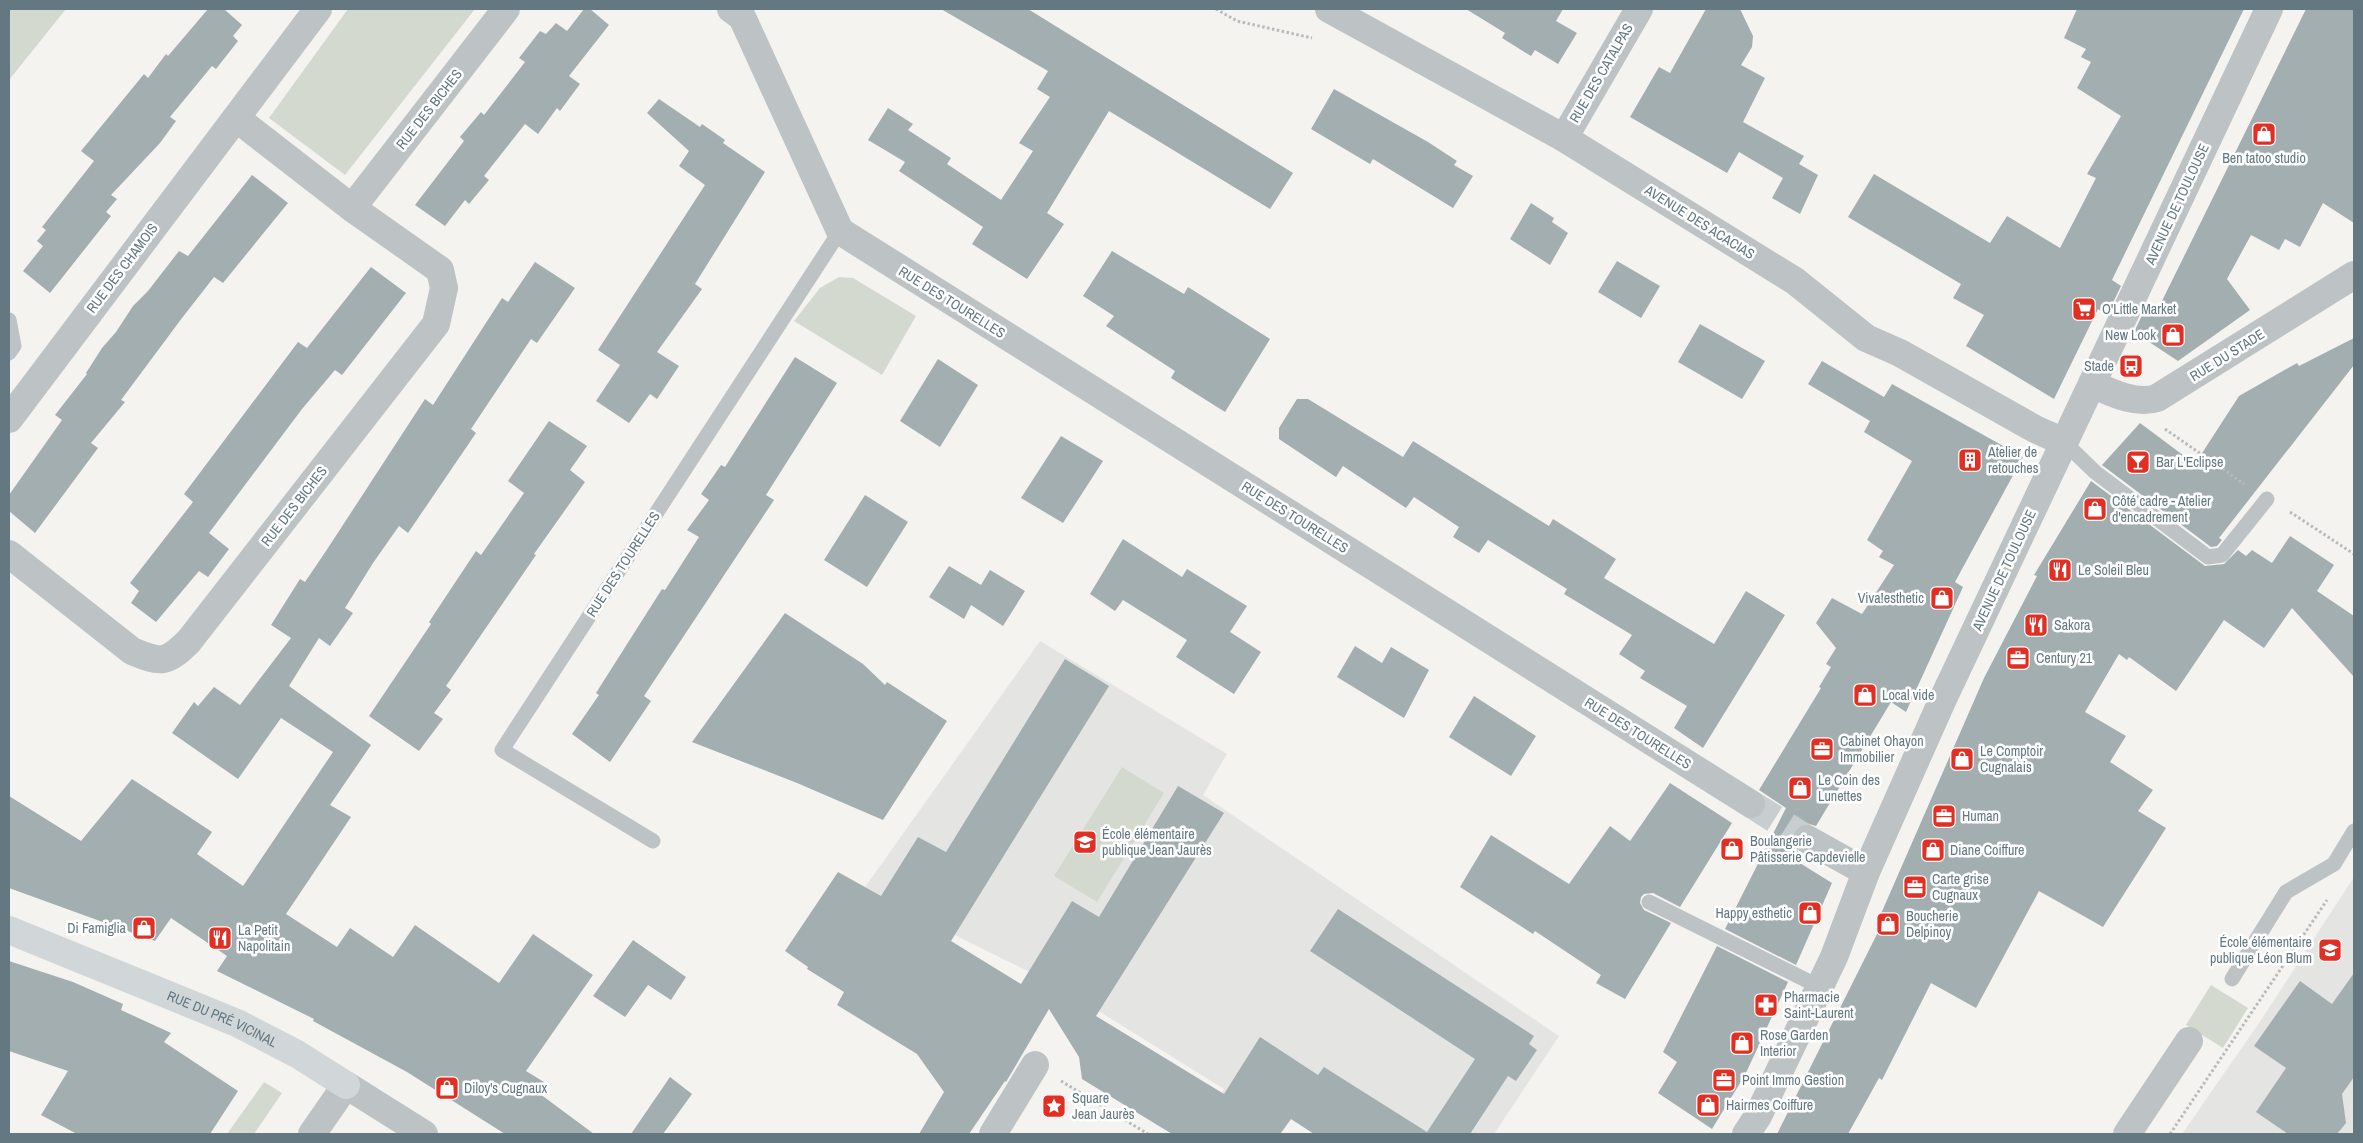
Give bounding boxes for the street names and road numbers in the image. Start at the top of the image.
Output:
street label: RUE DES CATALPAS [1565,20,1637,126]
street label: RUE DES BICHES [392,65,466,153]
street label: AVENUE DE TOULOUSE [2141,141,2213,268]
street label: AVENUE DES ACACIAS [1641,180,1759,263]
street label: RUE DES CHAMOIS [82,219,162,316]
street label: RUE DES TOURELLES [895,262,1009,342]
street label: RUE DU STADE [2186,325,2268,385]
street label: RUE DES BICHES [257,462,331,550]
street label: RUE DES TOURELLES [1238,477,1352,557]
street label: AVENUE DE TOULOUSE [1968,507,2040,634]
street label: RUE DES TOURELLES [582,508,664,620]
street label: RUE DES TOURELLES [1581,693,1695,773]
street label: RUE DU PRÉ VICINAL [164,986,281,1052]

